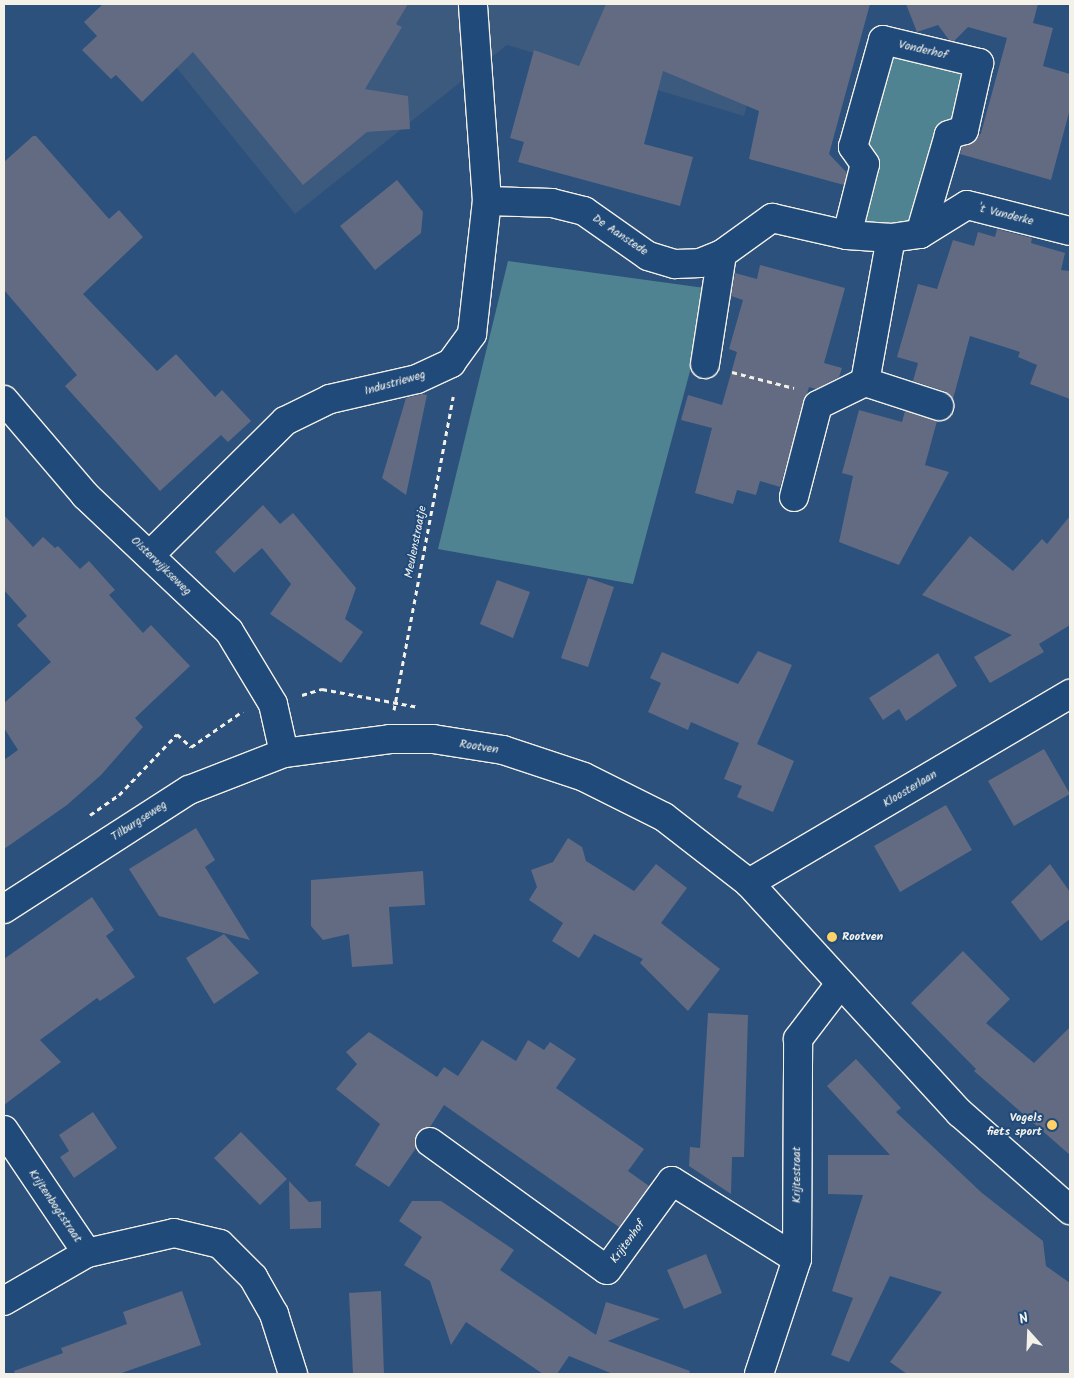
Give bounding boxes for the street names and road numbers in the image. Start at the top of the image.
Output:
street label: Vonderhof [897,37,949,63]
street label: 't Vunderke [977,201,1035,229]
street label: De Aanstede [590,211,650,259]
street label: Industrieweg [363,367,427,399]
street label: Meulenstraatje [402,505,430,579]
street label: Oisterwijkseweg [128,534,194,598]
street label: Rootven [458,737,500,757]
street label: Kloosterlaan [880,767,940,811]
street label: Tilburgseweg [108,798,170,844]
street label: Krijtestraat [790,1147,804,1203]
street label: Krijtenbogtstraat [25,1167,85,1245]
street label: Krijtenhof [608,1218,648,1266]

